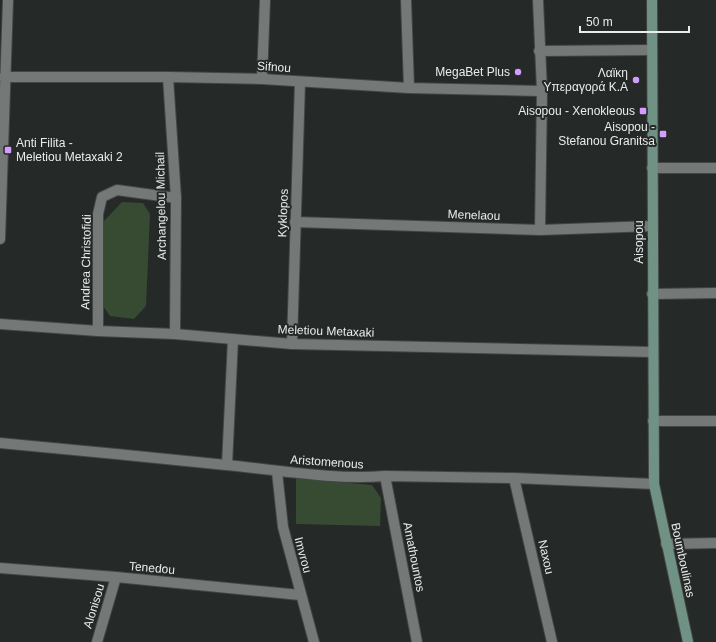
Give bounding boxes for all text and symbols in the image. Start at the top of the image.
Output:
scale bar [580,8,689,34]
text: 50 m [586,15,613,29]
street label: Sifnou [257,59,291,75]
place label: MegaBet Plus [435,65,510,79]
place label: Λαϊκη Υπεραγορά Κ.Α [543,66,628,94]
marker: MegaBet Plus [513,67,523,77]
marker: Λαϊκη Υπεραγορά Κ.Α [631,75,641,85]
place label: Aisopou - Xenokleous [518,104,635,118]
marker: Aisopou - Xenokleous [638,106,648,116]
place label: Aisopou - Stefanou Granitsa [558,120,655,148]
marker: Aisopou - Stefanou Granitsa [658,129,668,139]
place label: Anti Filita - Meletiou Metaxaki 2 [16,136,123,164]
marker: Anti Filita - Meletiou Metaxaki 2 [3,145,13,155]
street label: Archangelou Michail [153,152,169,260]
street label: Kyklopos [275,188,291,238]
street label: Menelaou [447,207,501,223]
street label: Andrea Christofidi [78,214,94,310]
street label: Aisopou [632,220,646,264]
street label: Meletiou Metaxaki [277,322,375,340]
street label: Aristomenous [290,452,364,472]
street label: Amathountos [400,521,428,593]
street label: Boumboulinas [668,521,698,599]
street label: Imvrou [291,535,315,575]
street label: Naxou [535,539,557,575]
street label: Tenedou [128,559,176,577]
street label: Alonisou [81,582,107,630]

